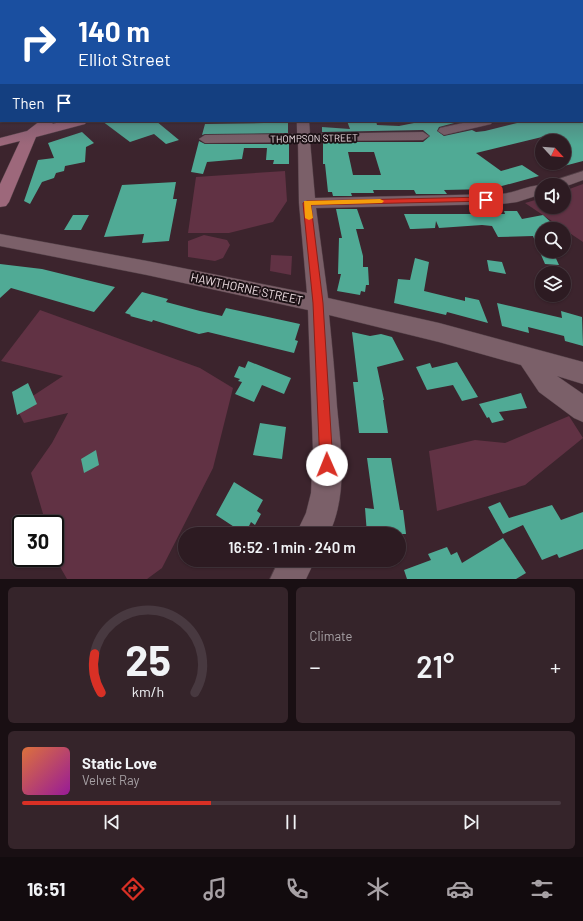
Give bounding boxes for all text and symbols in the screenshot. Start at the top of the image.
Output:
text: 140 m [78,14,150,48]
icon: right [12,16,64,68]
text: Elliot Street [78,48,171,70]
icon: arrive [53,92,75,114]
text: Then [12,94,45,112]
street label: THOMPSON STREET [270,131,358,145]
north arrow [535,134,571,170]
map controls [535,134,571,302]
button: sound [535,178,571,214]
pin [469,183,503,217]
icon: arrive [475,189,497,211]
button: search [535,222,571,258]
button: layers [535,266,571,302]
street label: HAWTHORNE STREET [190,269,305,307]
position arrow [306,444,348,486]
speed limit sign: 30 [12,515,64,567]
text: 16:52 · 1 min · 240 m [228,538,356,556]
text: Climate [310,628,353,644]
text: 25 [125,634,171,684]
text: 21° [416,648,454,684]
text: − [310,653,321,679]
text: + [550,653,561,679]
text: km/h [132,683,164,700]
text: Static Love [82,754,157,772]
text: Velvet Ray [82,772,140,788]
icon: previous [101,811,123,833]
icon: pause [280,811,302,833]
icon: next [460,811,482,833]
icon: directions [119,875,147,903]
icon: music [201,875,229,903]
icon: phone [283,875,311,903]
icon: climate [364,875,392,903]
icon: car [446,875,474,903]
icon: filters [528,875,556,903]
text: 16:51 [27,878,65,900]

